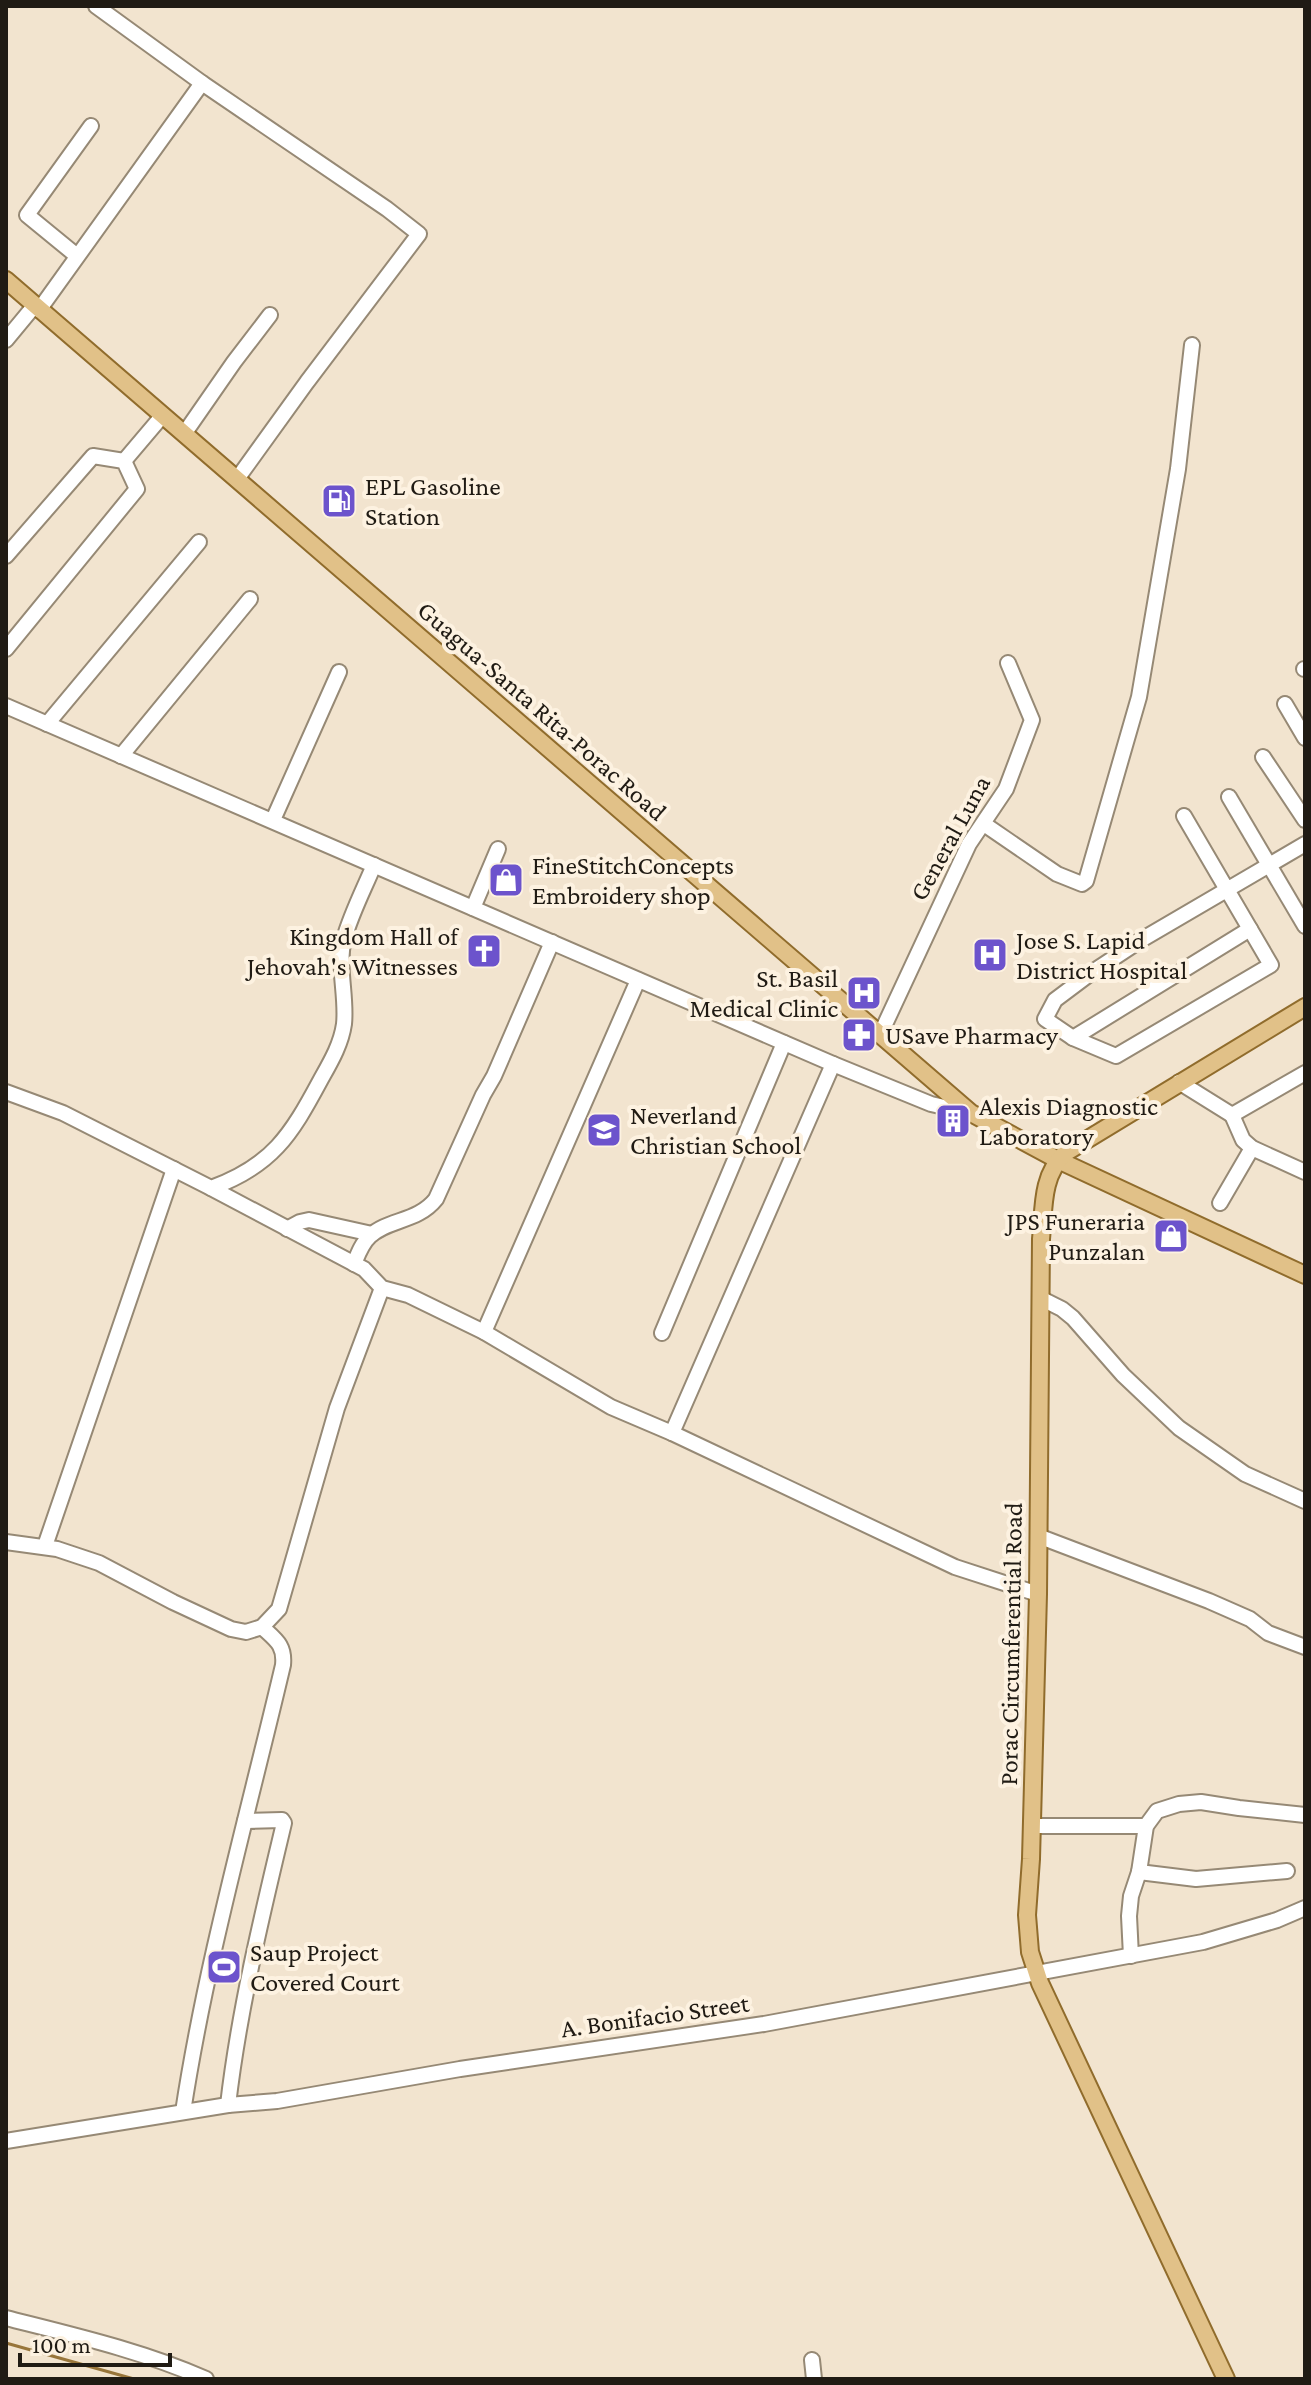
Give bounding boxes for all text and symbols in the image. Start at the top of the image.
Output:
place label: EPL Gasoline Station [365,472,501,531]
fuel station icon: EPL Gasoline Station [320,482,358,520]
street label: Guagua-Santa Rita-Porac Road [412,595,672,827]
street label: General Luna [904,770,996,906]
place label: FineStitchConcepts Embroidery shop [532,851,734,910]
shop icon: FineStitchConcepts Embroidery shop [487,861,525,899]
place label: Kingdom Hall of Jehovah's Witnesses [245,922,459,981]
place label: Jose S. Lapid District Hospital [1014,926,1187,985]
church icon: Kingdom Hall of Jehovah's Witnesses [465,932,503,970]
hospital icon: Jose S. Lapid District Hospital [971,936,1009,974]
place label: St. Basil Medical Clinic [689,964,838,1023]
hospital icon: St. Basil Medical Clinic [845,974,883,1012]
pharmacy icon: USave Pharmacy [840,1016,878,1054]
place label: USave Pharmacy [885,1021,1059,1050]
place label: Alexis Diagnostic Laboratory [979,1092,1158,1151]
place label: Neverland Christian School [630,1101,801,1160]
building icon: Alexis Diagnostic Laboratory [934,1102,972,1140]
school or university icon: Neverland Christian School [585,1111,623,1149]
place label: JPS Funeraria Punzalan [1005,1207,1145,1266]
shop icon: JPS Funeraria Punzalan [1152,1217,1190,1255]
street label: Porac Circumferential Road [994,1502,1028,1786]
place label: Saup Project Covered Court [250,1938,400,1997]
sports icon: Saup Project Covered Court [205,1948,243,1986]
street label: A. Bonifacio Street [559,1988,751,2044]
scale bar [20,2317,170,2367]
text: 100 m [32,2331,91,2358]

